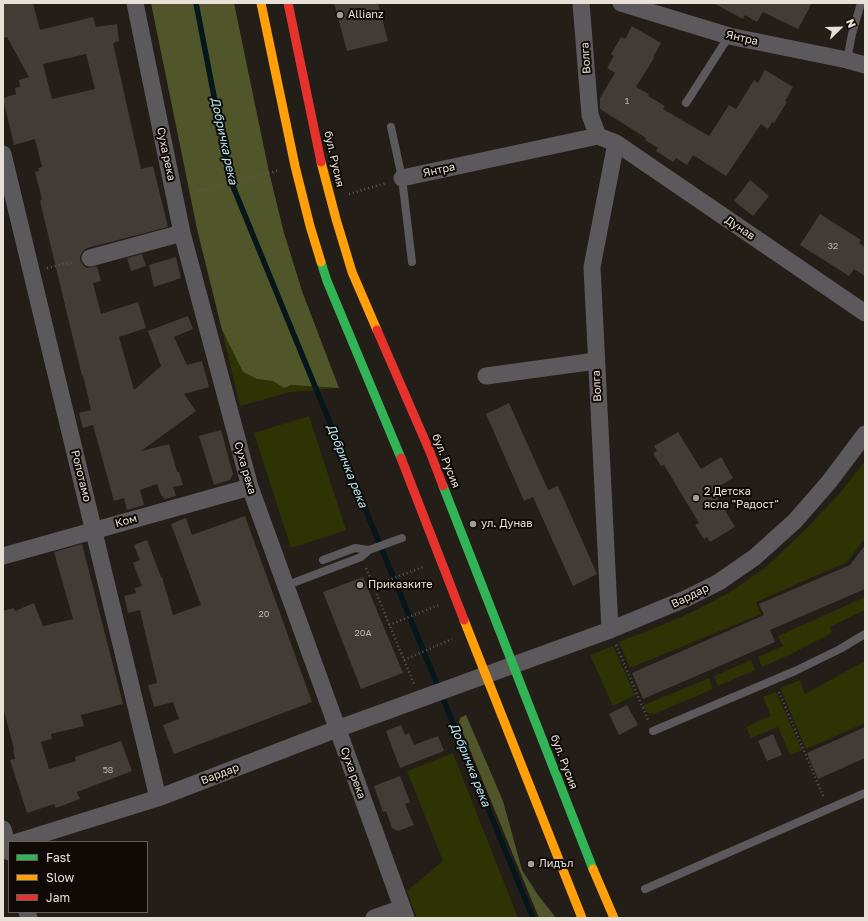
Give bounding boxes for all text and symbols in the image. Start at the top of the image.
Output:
place label: Allianz [348,8,384,22]
north arrow [820,8,860,48]
marker: Allianz [335,10,345,20]
text: N [844,17,859,30]
street label: Янтра [725,28,759,48]
street label: Волга [578,42,594,74]
water label: Добричка река [208,96,240,186]
house number: 1 [625,96,629,106]
street label: Суха река [154,126,178,182]
street label: бул. Русия [321,130,347,188]
street label: Янтра [422,160,456,180]
street label: Дунав [723,213,757,243]
house number: 32 [828,241,838,251]
street label: Волга [590,370,604,402]
water label: Добричка река [324,422,370,510]
street label: бул. Русия [429,432,463,490]
street label: Суха река [231,440,259,496]
street label: Ропотамо [68,449,94,503]
place label: 2 Детска ясла "Радост" [704,485,779,511]
marker: 2 Детска ясла "Радост" [691,493,701,503]
street label: Ком [114,512,138,530]
place label: ул. Дунав [481,517,533,531]
marker: ул. Дунав [468,519,478,529]
place label: Приказките [368,578,433,592]
marker: Приказките [355,580,365,590]
street label: Вардар [669,581,711,611]
house number: 20 [259,609,269,619]
house number: 20A [355,628,371,638]
water label: Добричка река [447,721,493,809]
street label: бул. Русия [548,733,580,791]
street label: Суха река [338,745,368,801]
street label: Вардар [199,761,241,787]
house number: 58 [103,765,113,775]
legend [8,841,148,913]
text: Fast [46,850,71,865]
place label: Лидъл [539,857,573,871]
marker: Лидъл [526,859,536,869]
text: Slow [46,870,74,885]
text: Jam [46,890,70,905]

